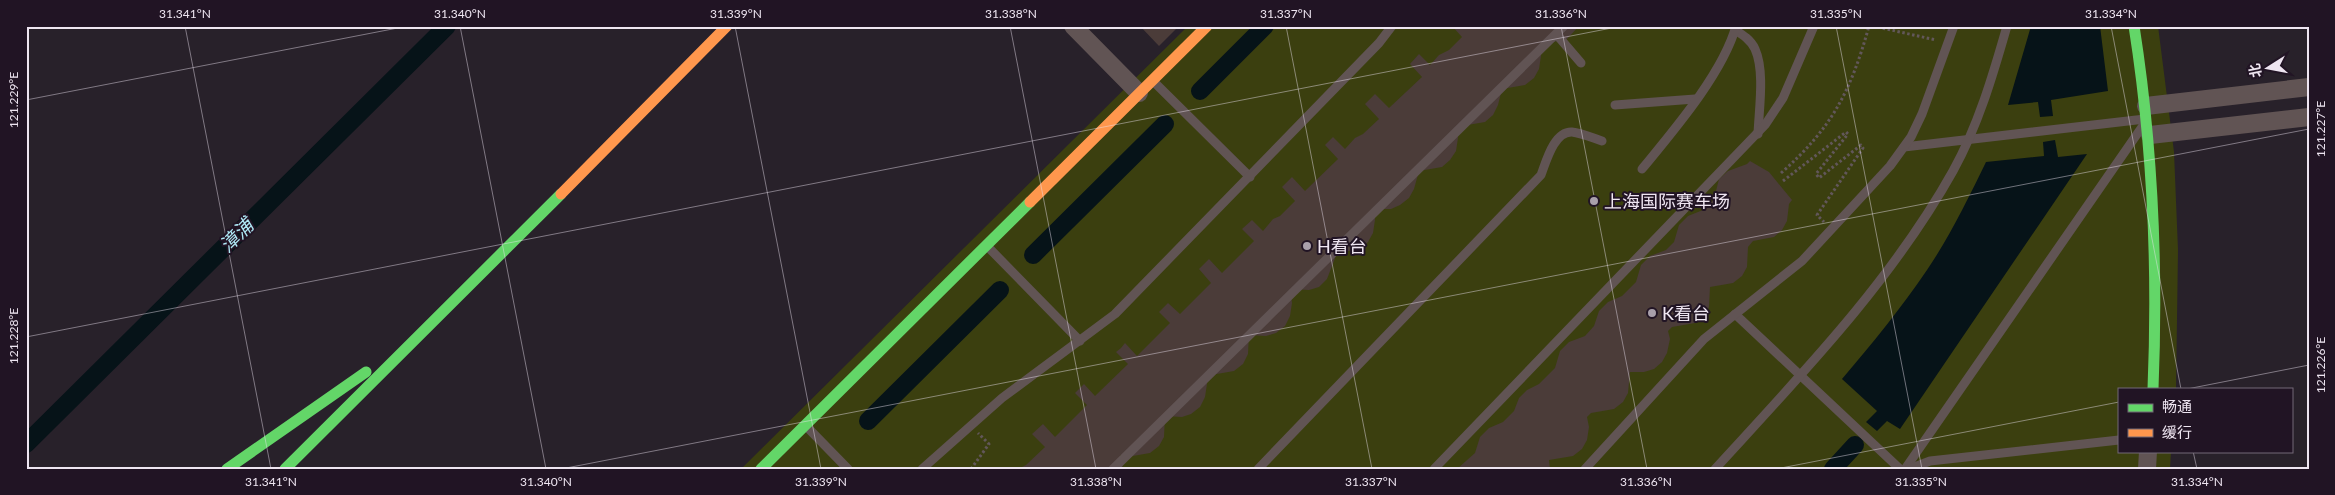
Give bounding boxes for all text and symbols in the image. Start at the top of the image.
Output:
text: 31.341°N [159,6,211,21]
text: 31.340°N [434,6,486,21]
text: 31.339°N [710,6,762,21]
text: 31.338°N [985,6,1037,21]
text: 31.337°N [1260,6,1312,21]
text: 31.336°N [1535,6,1587,21]
text: 31.335°N [1810,6,1862,21]
text: 31.334°N [2085,6,2137,21]
north arrow [2242,42,2292,92]
text: 北 [2245,62,2264,79]
text: 121.229°E [6,72,21,128]
text: 121.227°E [2313,101,2328,157]
place label: 上海国际赛车场 [1604,190,1730,212]
marker: 上海国际赛车场 [1588,195,1600,207]
water label: 漳浦 [214,211,260,257]
place label: H看台 [1317,235,1367,257]
marker: H看台 [1301,240,1313,252]
place label: K看台 [1662,302,1710,324]
marker: K看台 [1646,307,1658,319]
text: 121.228°E [6,308,21,364]
text: 121.226°E [2313,337,2328,393]
legend [2118,388,2292,452]
text: 畅通 [2162,397,2192,415]
text: 缓行 [2162,423,2192,441]
text: 31.341°N [245,474,297,489]
text: 31.340°N [520,474,572,489]
text: 31.339°N [795,474,847,489]
text: 31.338°N [1070,474,1122,489]
text: 31.337°N [1345,474,1397,489]
text: 31.336°N [1620,474,1672,489]
text: 31.335°N [1895,474,1947,489]
text: 31.334°N [2171,474,2223,489]

